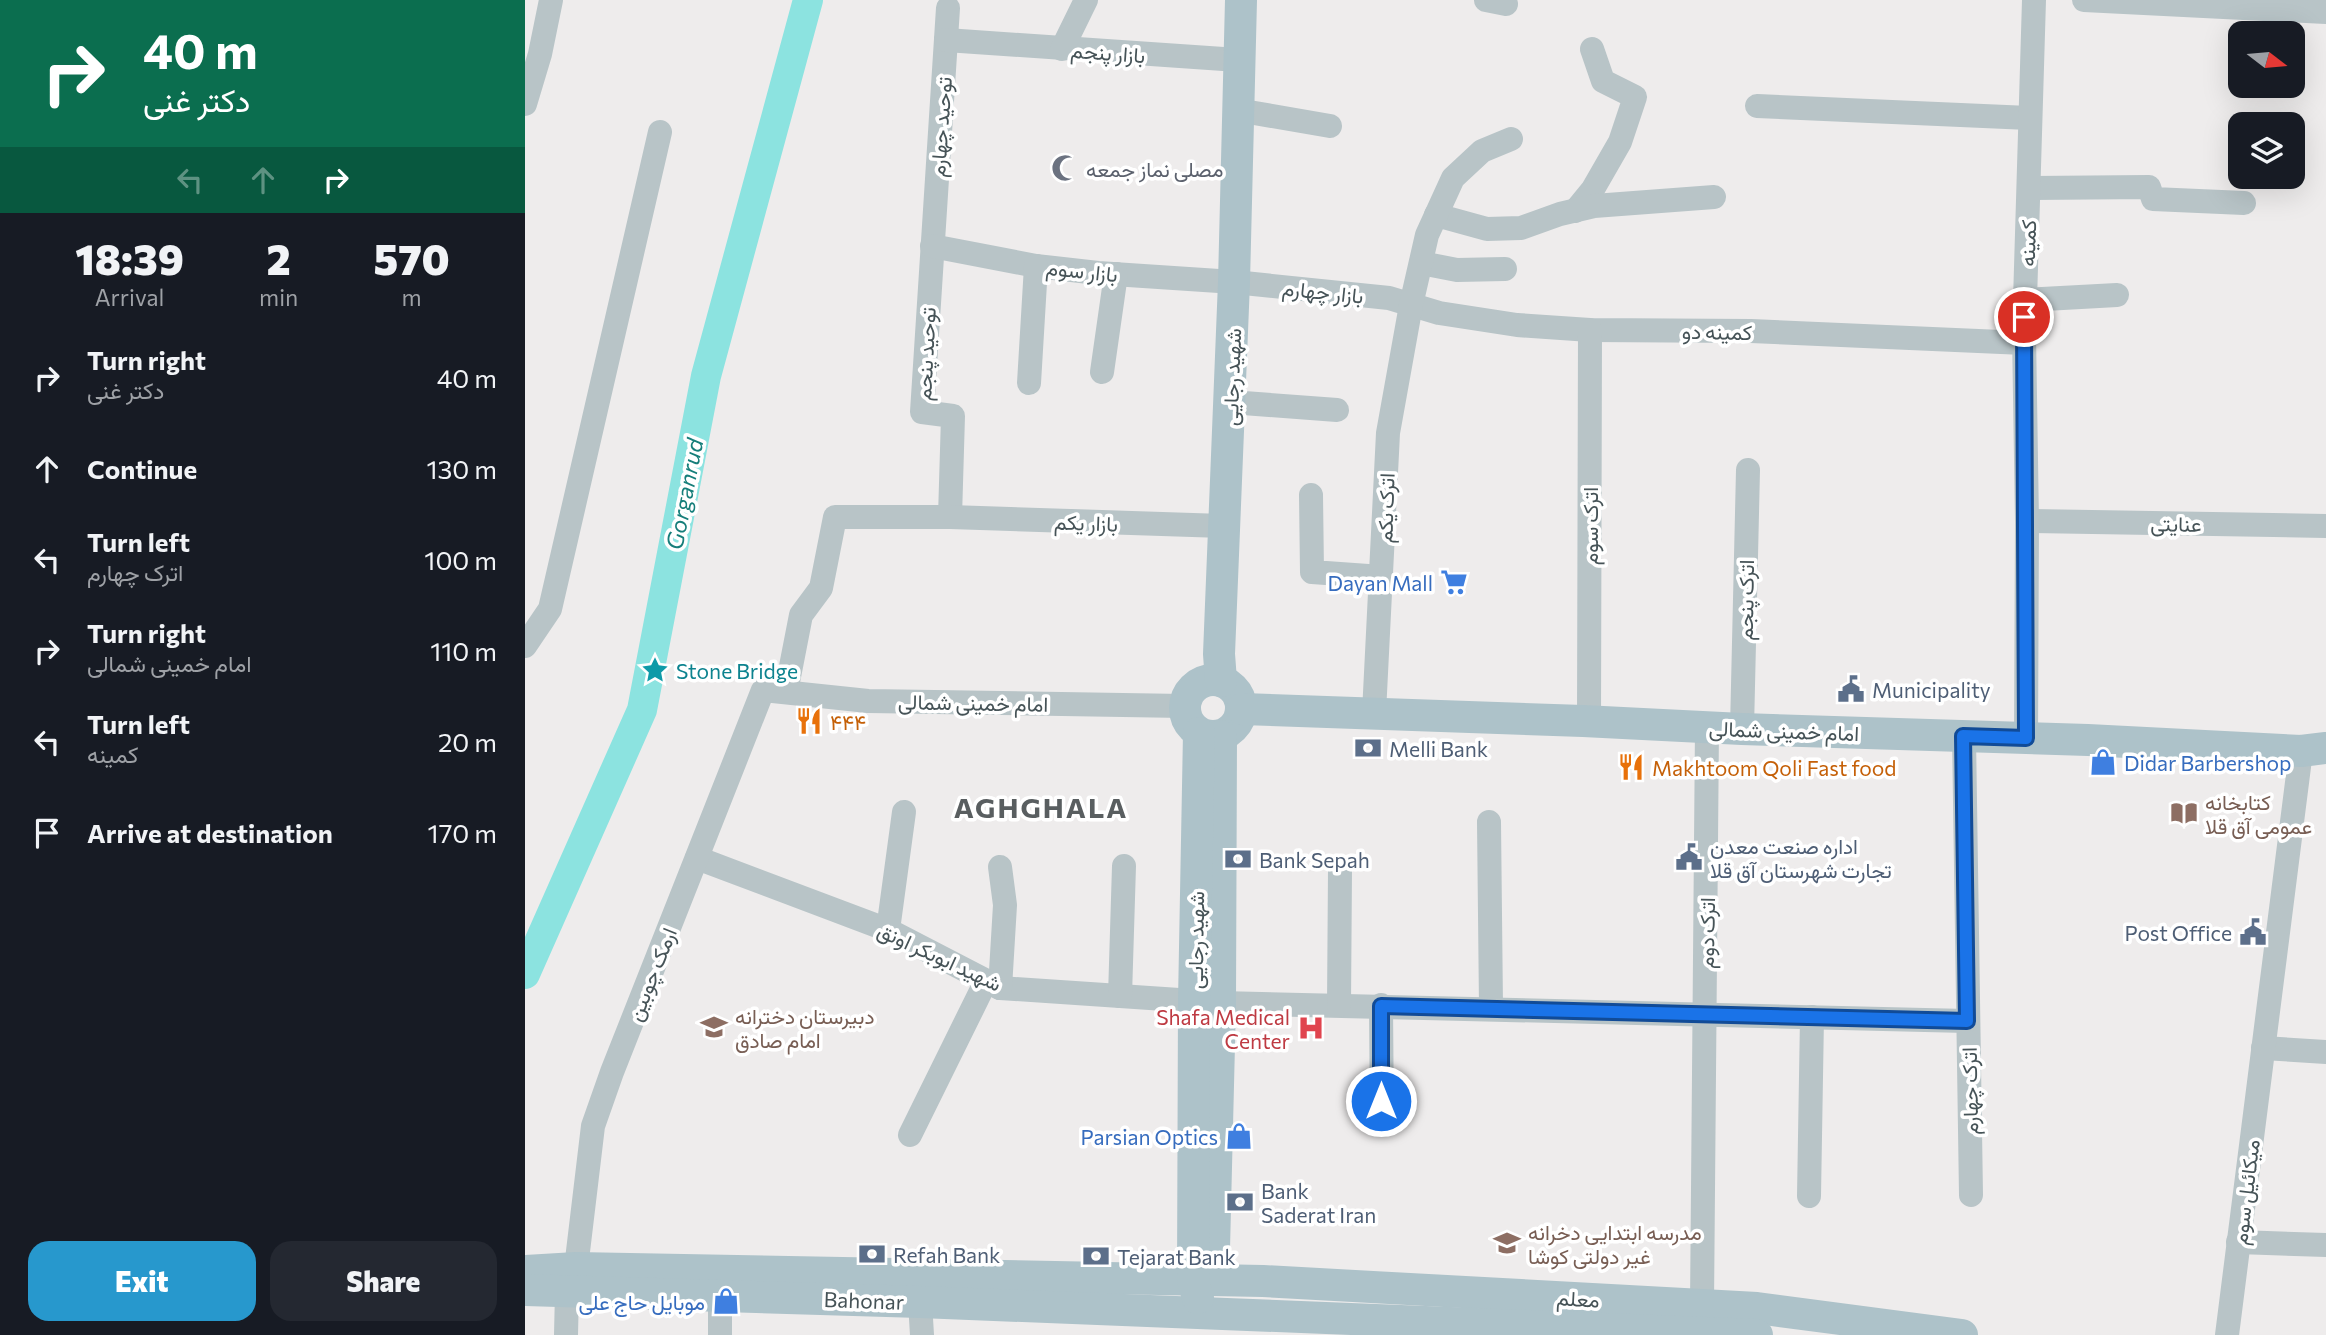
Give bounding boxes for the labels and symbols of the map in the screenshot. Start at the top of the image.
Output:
north arrow [2228,21,2305,98]
street label: بازار پنجم [1070,37,1146,70]
street label: توحید چهارم [924,76,959,178]
mosque icon: مصلی نماز جمعه [1050,153,1080,183]
place label: مصلی نماز جمعه [1086,156,1223,183]
street label: کمینه [2014,219,2041,267]
street label: بازار سوم [1045,254,1119,289]
street label: بازار چهارم [1281,274,1365,311]
pin [1994,287,2054,347]
street label: توحید پنجم [910,306,943,402]
street label: کمینه دو [1682,318,1752,346]
street label: شهید رجایی [1217,328,1247,426]
water label: Gorganrud [660,434,709,552]
street label: اترک یکم [1371,472,1402,544]
street label: اترک سوم [1577,487,1605,565]
street label: بازار یکم [1053,508,1118,539]
street label: عنایتی [2150,510,2202,537]
street label: اترک پنجم [1732,559,1761,641]
supermarket icon: Dayan Mall [1439,567,1469,597]
place label: Dayan Mall [1328,570,1433,595]
place icon: Stone Bridge [640,655,670,685]
place label: Stone Bridge [676,658,798,683]
public building icon: Municipality [1836,674,1866,704]
place label: Municipality [1872,677,1991,702]
street label: امام خمینی شمالی [898,688,1048,719]
restaurant icon: ۴۴۴ [794,706,824,736]
place label: ۴۴۴ [830,709,866,734]
street label: امام خمینی شمالی [1708,715,1860,748]
bank icon: Melli Bank [1353,733,1383,763]
place label: Melli Bank [1389,736,1488,761]
shop icon: Didar Barbershop [2088,747,2118,777]
place label: Didar Barbershop [2124,750,2291,775]
restaurant icon: Makhtoom Qoli Fast food [1616,752,1646,782]
place label: Makhtoom Qoli Fast food [1652,755,1896,780]
place label: کتابخانه عمومی آق قلا [2205,789,2312,840]
district label: AGHGHALA [954,790,1128,824]
library icon: کتابخانه عمومی آق قلا [2169,798,2199,828]
place label: اداره صنعت معدن تجارت شهرستان آق قلا [1710,833,1892,884]
public building icon: اداره صنعت معدن تجارت شهرستان آق قلا [1674,842,1704,872]
bank icon: Bank Sepah [1223,844,1253,874]
place label: Bank Sepah [1259,847,1370,872]
street label: شهید رجایی [1182,891,1210,989]
street label: اترک دوم [1693,897,1722,969]
street label: شهید ابوبکر اونق [873,916,1006,997]
public building icon: Post Office [2238,917,2268,947]
place label: Post Office [2125,920,2232,945]
street label: ارمک چوبین [621,924,684,1025]
place label: دبیرستان دخترانه امام صادق [735,1003,874,1055]
place label: Shafa Medical Center [1156,1004,1290,1053]
school or university icon: دبیرستان دخترانه امام صادق [699,1012,729,1042]
hospital icon: Shafa Medical Center [1296,1013,1326,1043]
street label: اترک چهارم [1956,1047,1985,1135]
position arrow [1344,1064,1418,1138]
shop icon: Parsian Optics [1224,1121,1254,1151]
place label: Parsian Optics [1080,1124,1218,1149]
street label: میکائیل سوم [2226,1138,2267,1247]
place label: Bank Saderat Iran [1261,1178,1376,1227]
bank icon: Bank Saderat Iran [1225,1187,1255,1217]
place label: مدرسه ابتدایی دخرانه غیر دولتی کوشا [1528,1219,1702,1270]
school or university icon: مدرسه ابتدایی دخرانه غیر دولتی کوشا [1492,1228,1522,1258]
bank icon: Refah Bank [857,1239,887,1269]
bank icon: Tejarat Bank [1081,1241,1111,1271]
place label: Refah Bank [893,1242,1000,1267]
place label: Tejarat Bank [1117,1244,1236,1269]
street label: معلم [1556,1284,1600,1315]
shop icon: موبایل حاج علی [711,1286,741,1316]
street label: Bahonar [823,1286,905,1314]
place label: موبایل حاج علی [579,1289,705,1317]

